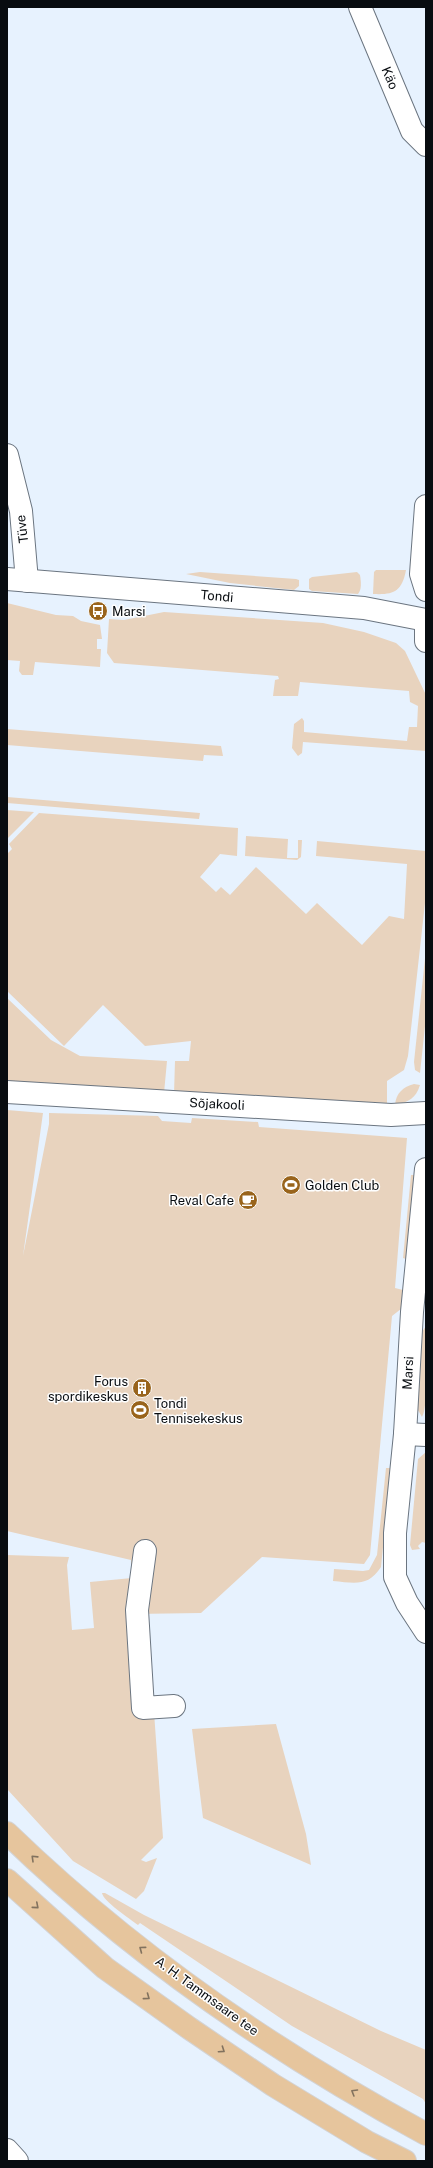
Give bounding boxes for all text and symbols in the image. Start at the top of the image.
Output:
street label: Käo [379,64,401,92]
street label: Tüve [13,514,31,544]
street label: Tondi [200,587,234,605]
bus stop icon: Marsi [87,600,109,622]
place label: Marsi [112,604,146,619]
street label: Sõjakooli [189,1095,245,1113]
sports icon: Golden Club [280,1174,302,1196]
place label: Golden Club [305,1178,380,1193]
cafe icon: Reval Cafe [237,1189,259,1211]
place label: Reval Cafe [169,1193,234,1208]
street label: Marsi [400,1356,416,1390]
place label: Forus spordikeskus [48,1374,128,1404]
building icon: Forus spordikeskus [131,1377,153,1399]
place label: Tondi Tennisekeskus [154,1396,243,1426]
sports icon: Tondi Tennisekeskus [129,1399,151,1421]
one-way arrow [31,1856,39,1863]
one-way arrow [31,1902,38,1909]
one-way arrow [139,1946,146,1954]
street label: A. H. Tammsaare tee [153,1954,261,2038]
one-way arrow [143,1993,150,2000]
one-way arrow [217,2045,224,2052]
one-way arrow [351,2090,358,2097]

